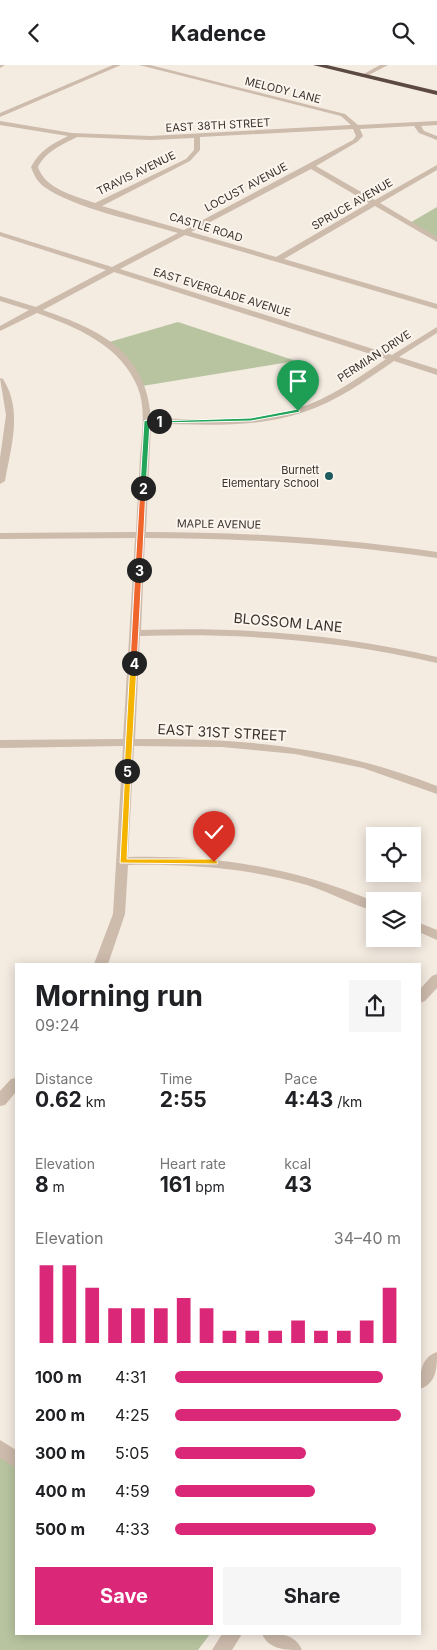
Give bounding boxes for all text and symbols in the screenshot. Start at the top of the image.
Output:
icon: back [20,19,48,47]
icon: search [389,19,417,47]
text: Kadence [171,20,266,46]
street label: MELODY LANE [244,74,322,106]
street label: EAST 38TH STREET [165,115,271,135]
street label: TRAVIS AVENUE [94,148,178,198]
street label: LOCUST AVENUE [202,159,290,215]
street label: SPRUCE AVENUE [309,175,395,233]
street label: CASTLE ROAD [168,209,245,245]
street label: EAST EVERGLADE AVENUE [152,264,292,320]
street label: PERMIAN DRIVE [335,327,413,385]
pin [277,360,319,411]
icon: arrive [284,367,312,395]
pin: 1 [146,409,172,433]
text: 1 [156,413,163,430]
place label: Burnett Elementary School [222,463,319,490]
marker: Burnett Elementary School [323,470,335,482]
pin: 2 [130,475,156,501]
text: 2 [139,480,148,497]
street label: MAPLE AVENUE [177,516,261,532]
pin: 3 [126,557,152,583]
text: 3 [135,562,144,579]
street label: BLOSSOM LANE [233,609,343,635]
pin: 4 [122,651,146,675]
text: 4 [130,655,139,672]
street label: EAST 31ST STREET [157,720,287,744]
pin: 5 [114,759,140,783]
text: 5 [123,763,132,780]
pin [193,811,235,862]
icon: check [200,818,228,846]
map controls [366,827,421,947]
button: locate [366,827,421,882]
button: layers [366,892,421,947]
text: Morning run [35,979,203,1013]
button: share [349,980,401,1032]
text: 09:24 [35,1015,79,1035]
text: Distance [35,1070,93,1087]
text: Time [160,1070,193,1087]
text: Pace [284,1070,317,1087]
text: 0.62 [35,1087,82,1112]
text: 2:55 [160,1087,207,1112]
text: 4:43 [284,1087,333,1112]
text: km [82,1093,106,1110]
text: /km [333,1093,362,1110]
text: Elevation [35,1155,95,1172]
text: Heart rate [160,1155,226,1172]
text: kcal [284,1155,311,1172]
text: 8 [35,1172,49,1197]
text: 161 [160,1172,191,1197]
text: 43 [284,1172,312,1197]
text: m [49,1178,65,1195]
text: bpm [191,1178,225,1195]
text: Elevation [35,1228,104,1248]
text: 34–40 m [334,1228,401,1248]
text: 100 m [35,1367,82,1387]
text: 4:31 [115,1367,146,1387]
text: 200 m [35,1405,85,1425]
text: 4:25 [115,1405,149,1425]
text: 300 m [35,1443,85,1463]
text: 5:05 [115,1443,149,1463]
text: 400 m [35,1481,86,1501]
text: 4:59 [115,1481,150,1501]
text: 500 m [35,1519,85,1539]
text: 4:33 [115,1519,150,1539]
button: Save [35,1567,213,1625]
button: Share [223,1567,401,1625]

